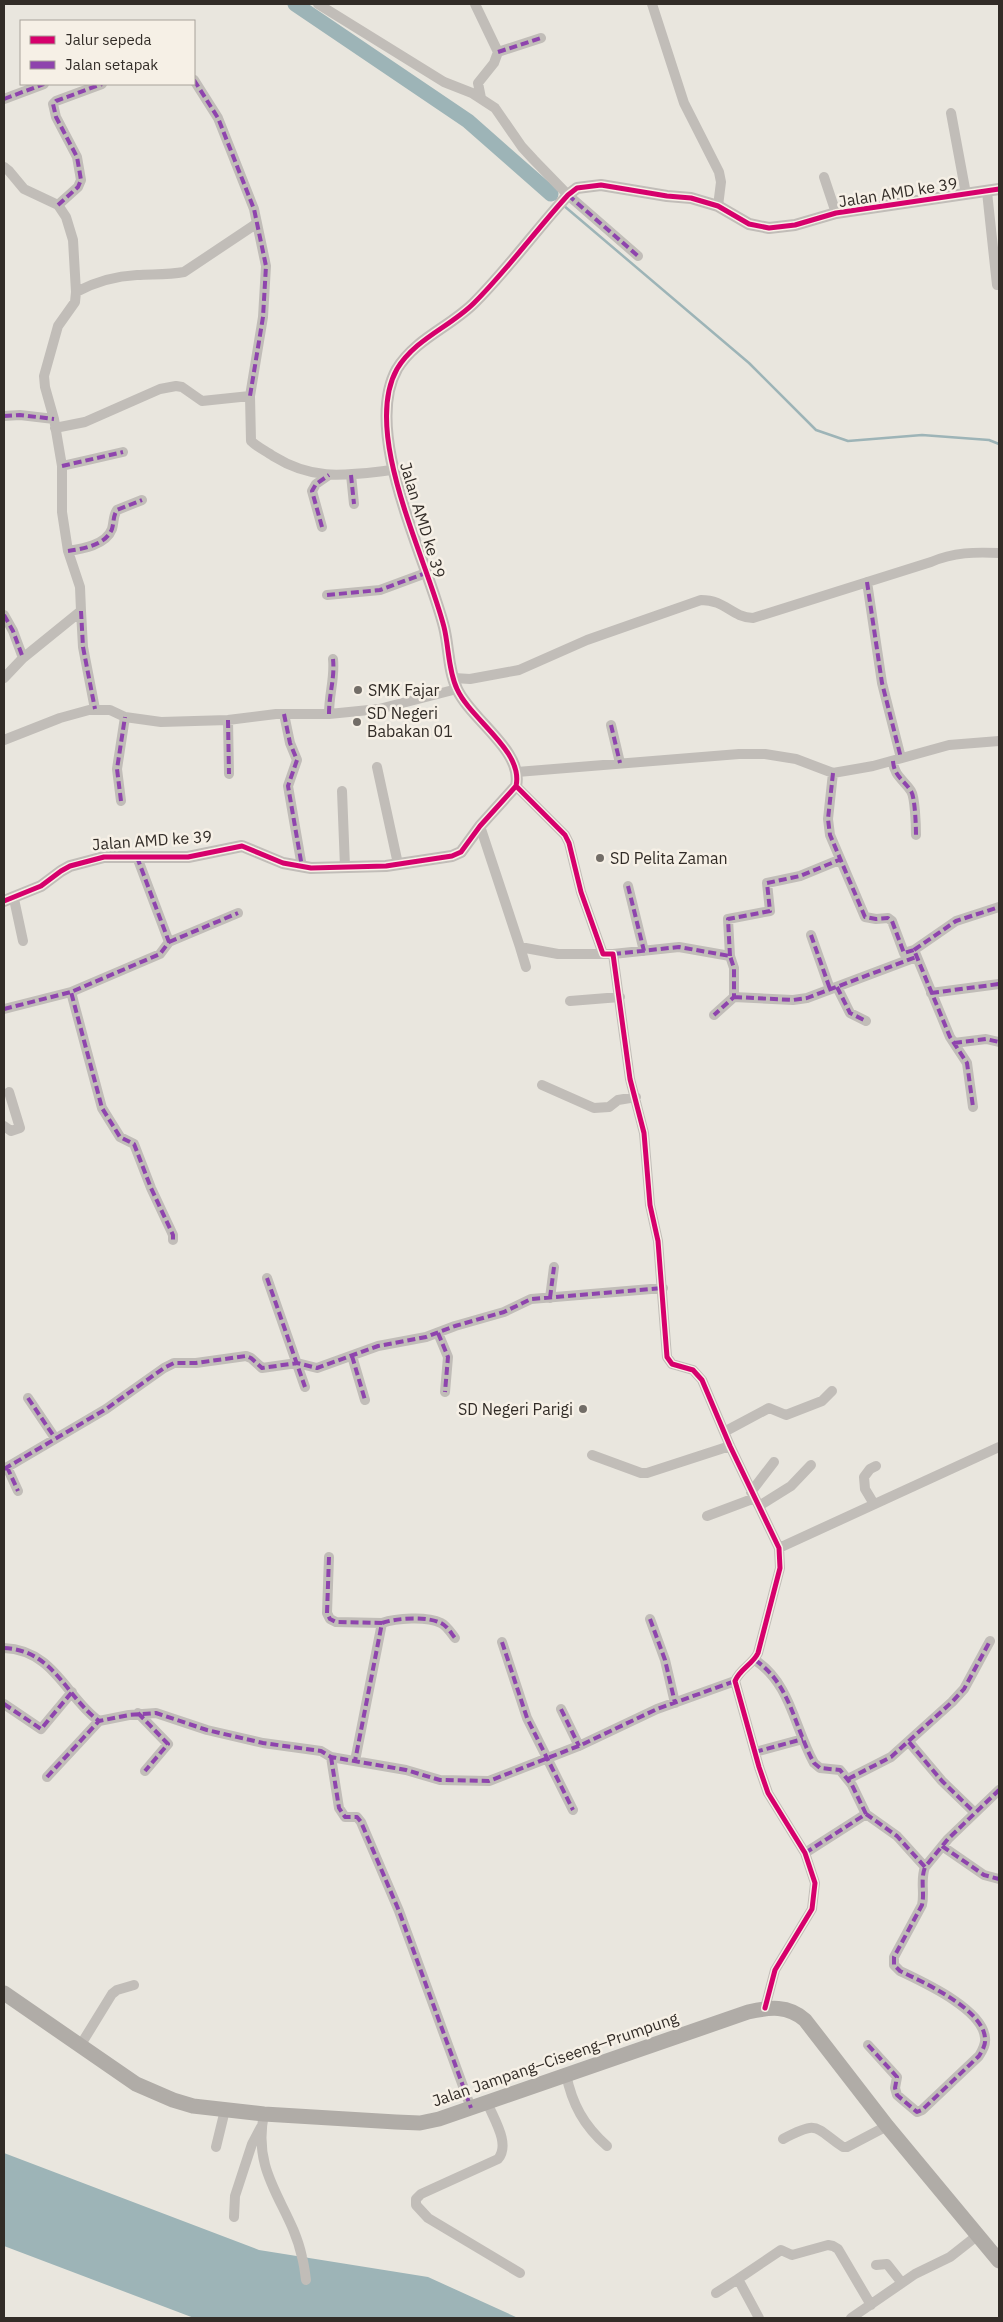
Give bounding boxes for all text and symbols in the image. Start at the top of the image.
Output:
legend [20,20,195,85]
text: Jalur sepeda [65,30,152,49]
text: Jalan setapak [65,55,158,74]
street label: Jalan AMD ke 39 [837,173,959,211]
street label: Jalan AMD ke 39 [396,460,450,580]
place label: SMK Fajar [368,680,440,700]
marker: SMK Fajar [352,684,364,696]
place label: SD Negeri Babakan 01 [367,703,453,741]
marker: SD Negeri Babakan 01 [351,716,363,728]
street label: Jalan AMD ke 39 [91,826,213,854]
place label: SD Pelita Zaman [610,848,728,868]
marker: SD Pelita Zaman [594,852,606,864]
place label: SD Negeri Parigi [458,1399,573,1419]
marker: SD Negeri Parigi [577,1403,589,1415]
street label: Jalan Jampang–Ciseeng–Prumpung [429,2007,681,2111]

